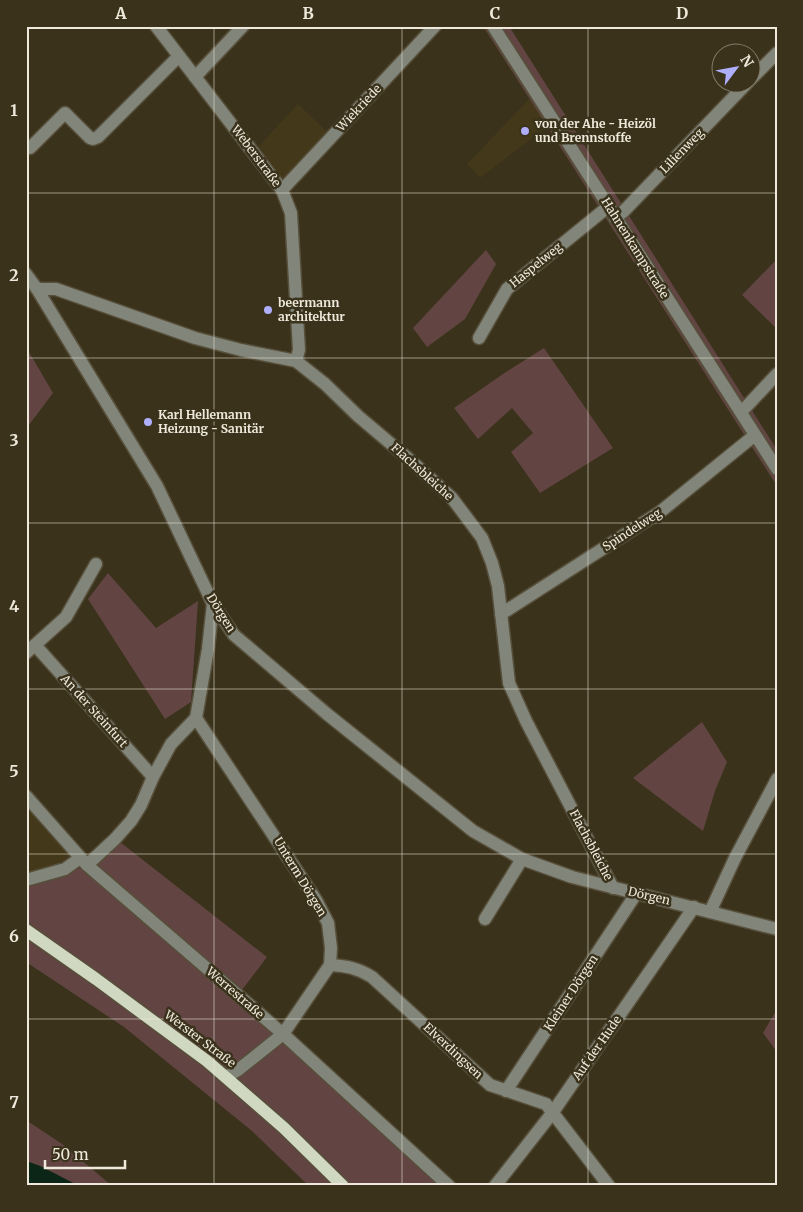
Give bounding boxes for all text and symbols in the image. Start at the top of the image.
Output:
text: A [114,3,127,23]
text: B [302,3,314,23]
text: C [490,3,500,23]
text: D [676,3,688,23]
north arrow [710,42,760,92]
text: N [736,52,758,71]
street label: Wiekriede [332,81,384,135]
text: 1 [10,100,18,120]
place label: von der Ahe - Heizöl und Brennstoffe [534,116,656,145]
street label: Weberstraße [228,121,284,189]
marker: von der Ahe - Heizöl und Brennstoffe [519,125,531,137]
street label: Lilienweg [657,125,707,176]
street label: Hahnenkampstraße [598,195,672,301]
street label: Haspelweg [506,239,565,290]
text: 2 [9,265,19,285]
place label: beermann architektur [278,295,345,324]
marker: beermann architektur [262,304,274,316]
place label: Karl Hellemann Heizung - Sanitär [158,407,264,436]
marker: Karl Hellemann Heizung - Sanitär [142,416,154,428]
text: 3 [9,430,19,450]
street label: Flachsbleiche [388,440,456,503]
street label: Spindelweg [600,505,664,554]
street label: Dörgen [204,591,239,635]
text: 4 [9,596,19,616]
street label: An der Steinfurt [57,670,131,750]
text: 5 [9,761,19,781]
street label: Flachsbleiche [566,807,616,883]
street label: Unterm Dörgen [271,834,330,919]
street label: Dörgen [627,883,672,908]
text: 6 [9,926,19,946]
street label: Kleiner Dörgen [540,952,601,1034]
street label: Werrestraße [203,963,267,1022]
street label: Werster Straße [161,1006,239,1070]
street label: Auf der Hude [568,1013,624,1084]
street label: Elverdingsen [421,1019,486,1082]
text: 7 [9,1092,19,1112]
scale bar [45,1137,125,1169]
text: 50 m [52,1145,89,1164]

